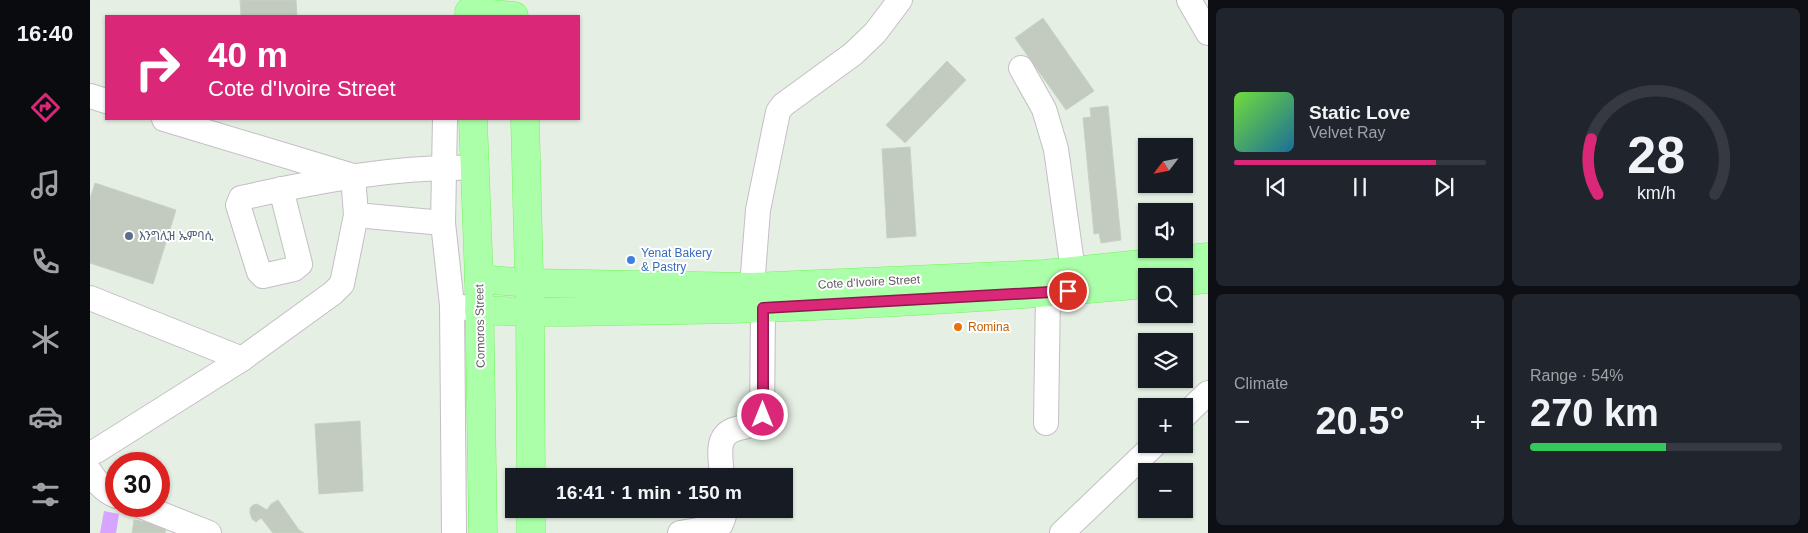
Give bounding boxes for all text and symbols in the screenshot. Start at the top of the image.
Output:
text: 16:40 [17,21,73,46]
icon: right [125,35,190,100]
text: 40 m [208,35,288,74]
text: Cote d'Ivoire Street [208,76,396,101]
icon: directions [28,90,63,125]
text: Static Love [1309,102,1410,123]
text: Velvet Ray [1309,124,1385,141]
text: 28 [1627,126,1685,184]
north arrow [1138,138,1192,192]
map controls [1138,138,1193,518]
icon: music [28,167,63,202]
icon: previous [1262,173,1290,201]
icon: pause [1346,173,1374,201]
icon: next [1430,173,1458,201]
text: km/h [1637,183,1675,203]
button: sound [1138,203,1193,258]
place label: እንግሊዝ ኤምባሲ [139,229,214,243]
marker: እንግሊዝ ኤምባሲ [123,230,135,242]
icon: phone [28,244,63,279]
place label: Yenat Bakery & Pastry [641,246,712,274]
marker: Yenat Bakery & Pastry [625,254,637,266]
button: search [1138,268,1193,323]
pin [1047,270,1089,312]
street label: Cote d'Ivoire Street [818,272,921,292]
icon: arrive [1054,277,1082,305]
street label: Comoros Street [472,283,488,368]
place label: Romina [968,320,1010,334]
marker: Romina [952,321,964,333]
icon: climate [28,322,63,357]
button: layers [1138,333,1193,388]
text: Range · 54% [1530,367,1623,384]
text: Climate [1234,375,1288,392]
position arrow [736,388,788,440]
text: 270 km [1530,392,1659,434]
button: + [1138,398,1193,453]
icon: car [28,399,63,434]
text: 20.5° [1315,400,1405,442]
text: − [1234,406,1250,437]
text: + [1470,406,1486,437]
speed limit sign: 30 [105,452,170,517]
button: − [1138,463,1193,518]
icon: filters [28,477,63,512]
text: 16:41 · 1 min · 150 m [556,482,742,503]

